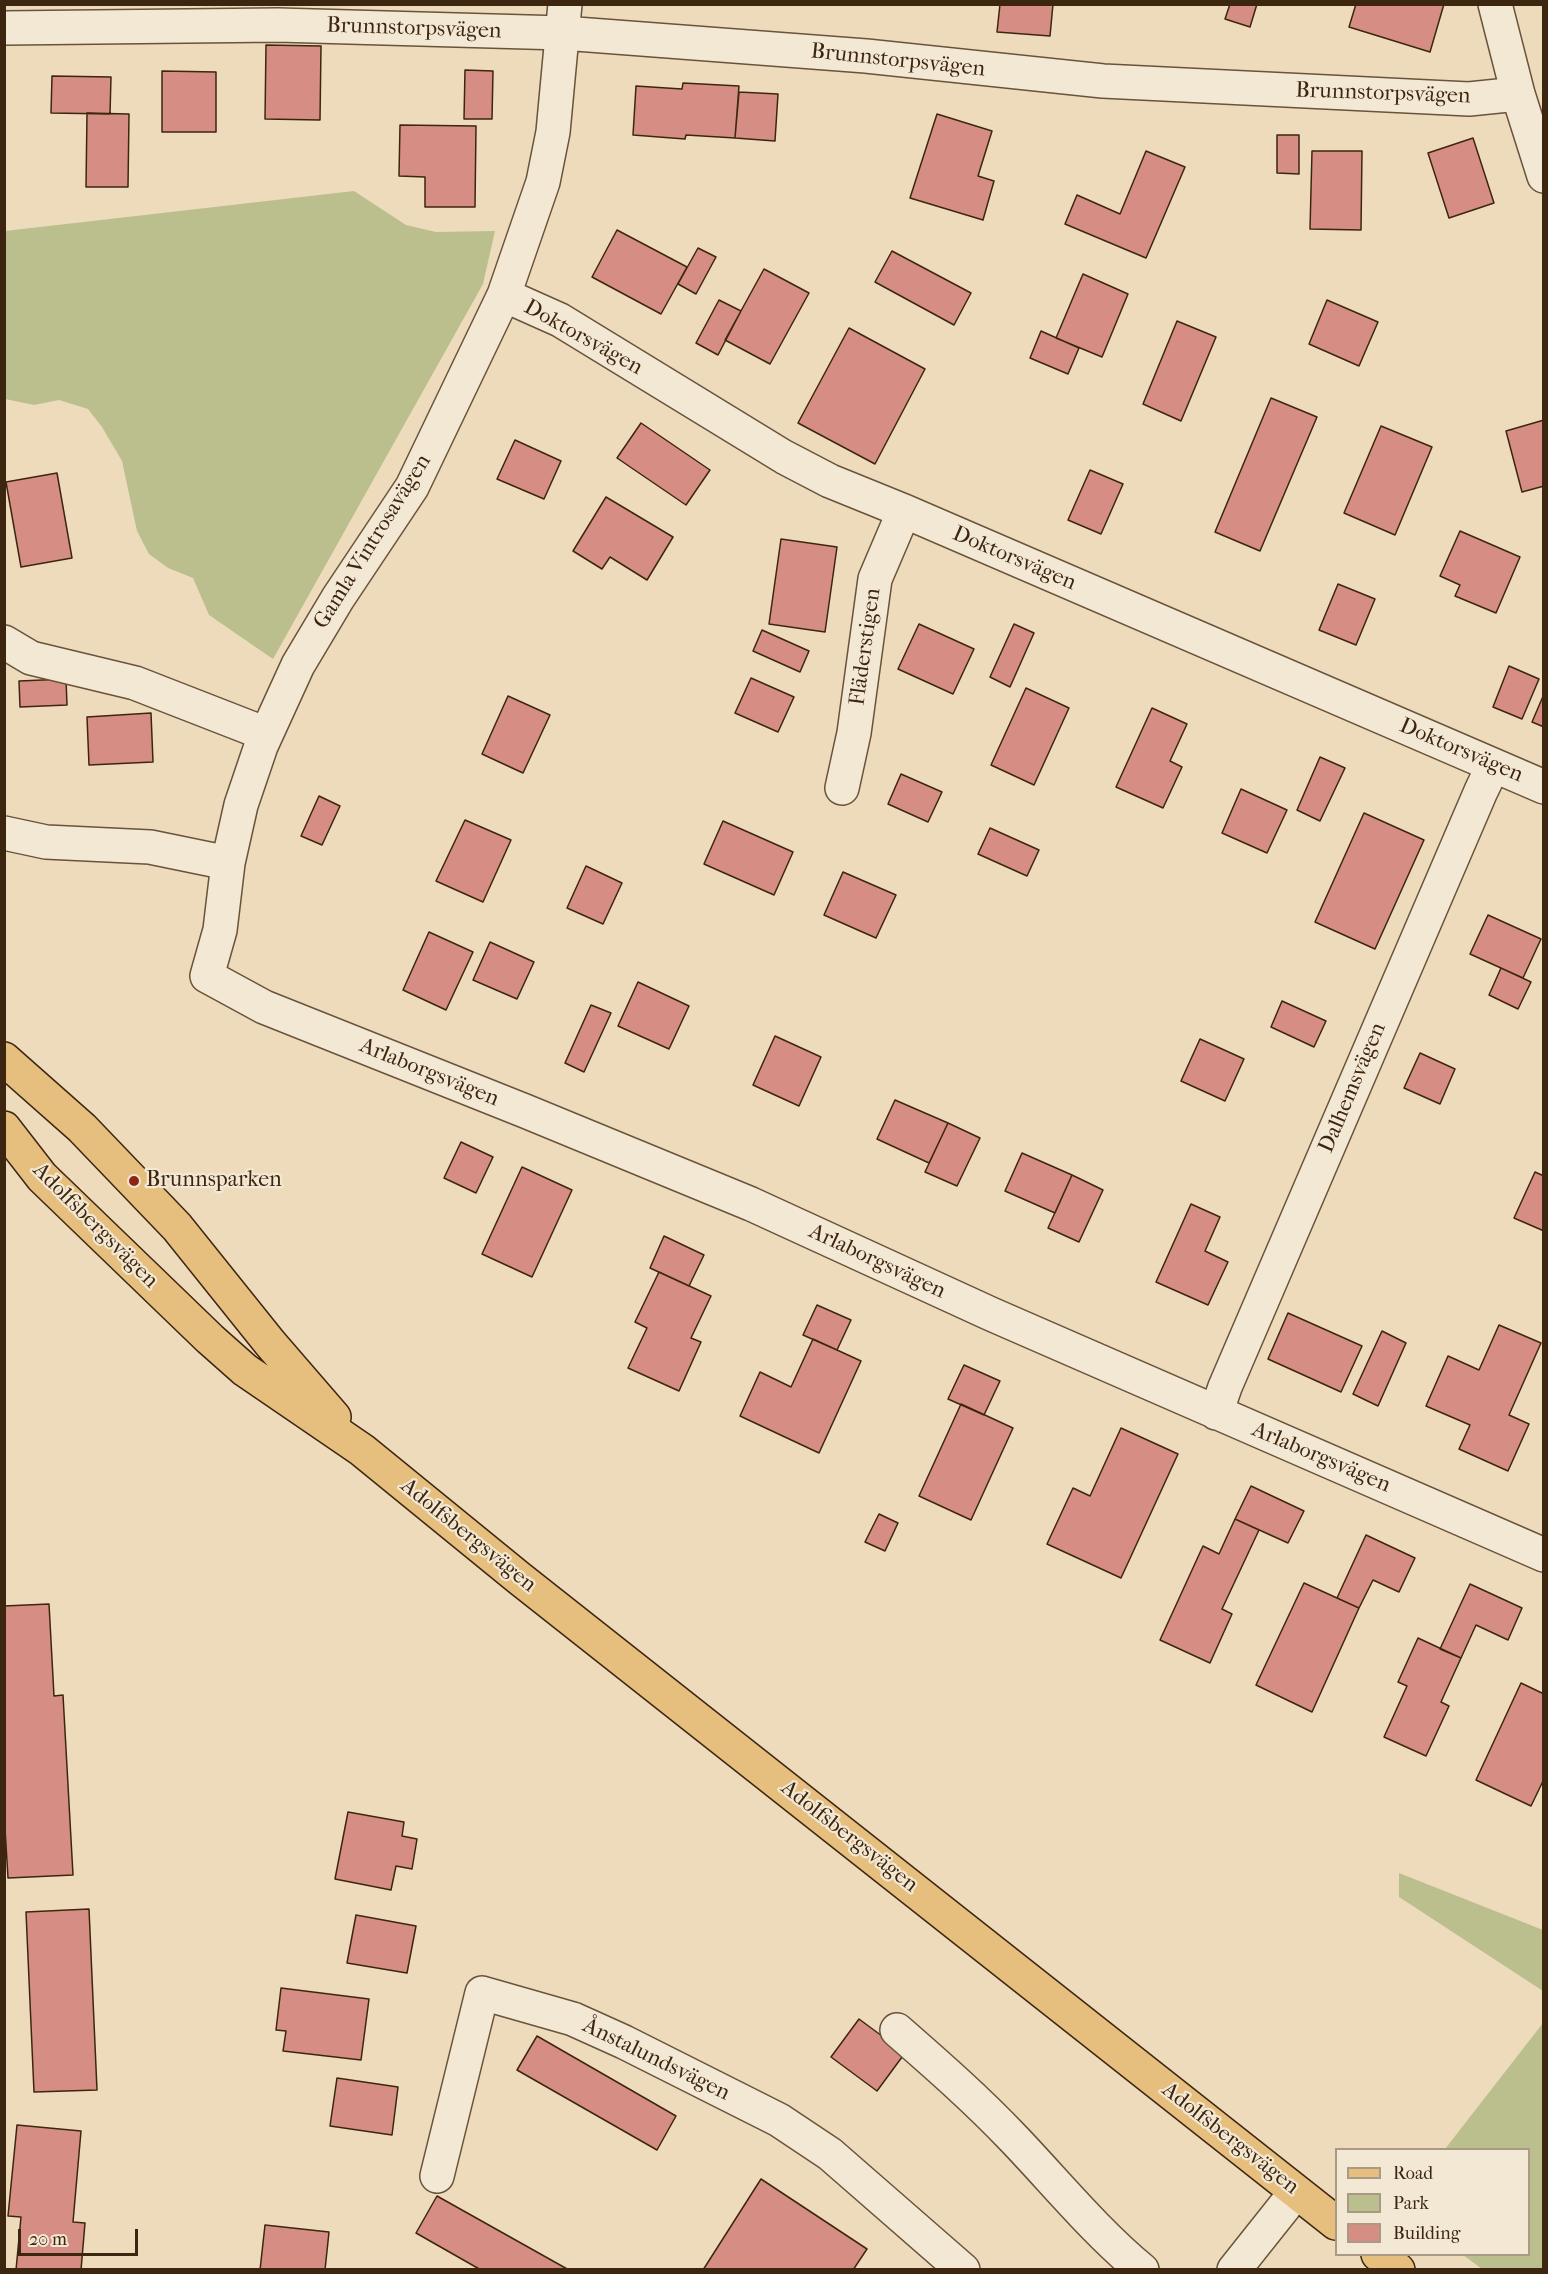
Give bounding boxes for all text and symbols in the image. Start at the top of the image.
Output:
street label: Brunnstorpsvägen [326,13,502,45]
street label: Brunnstorpsvägen [810,39,986,83]
street label: Brunnstorpsvägen [1295,78,1471,110]
street label: Doktorsvägen [519,294,647,382]
street label: Gamla Vintrosavägen [309,450,437,634]
street label: Doktorsvägen [948,521,1080,597]
street label: Fläderstigen [845,587,887,707]
street label: Doktorsvägen [1395,713,1527,789]
street label: Dalhemsvägen [1314,1019,1392,1157]
street label: Arlaborgsvägen [356,1033,502,1113]
street label: Adolfsbergsvägen [27,1158,163,1294]
place label: Brunnsparken [146,1168,282,1194]
marker: Brunnsparken [127,1174,141,1188]
street label: Arlaborgsvägen [804,1219,950,1305]
street label: Arlaborgsvägen [1248,1417,1394,1499]
street label: Adolfsbergsvägen [395,1473,541,1599]
street label: Adolfsbergsvägen [775,1775,923,1899]
street label: Ånstalundsvägen [578,2013,734,2107]
street label: Adolfsbergsvägen [1156,2077,1304,2201]
legend [1335,2148,1530,2256]
text: Road [1393,2163,1433,2184]
text: Park [1393,2193,1429,2214]
scale bar [21,2217,141,2255]
text: Building [1393,2223,1460,2244]
text: 20 m [29,2229,67,2250]

